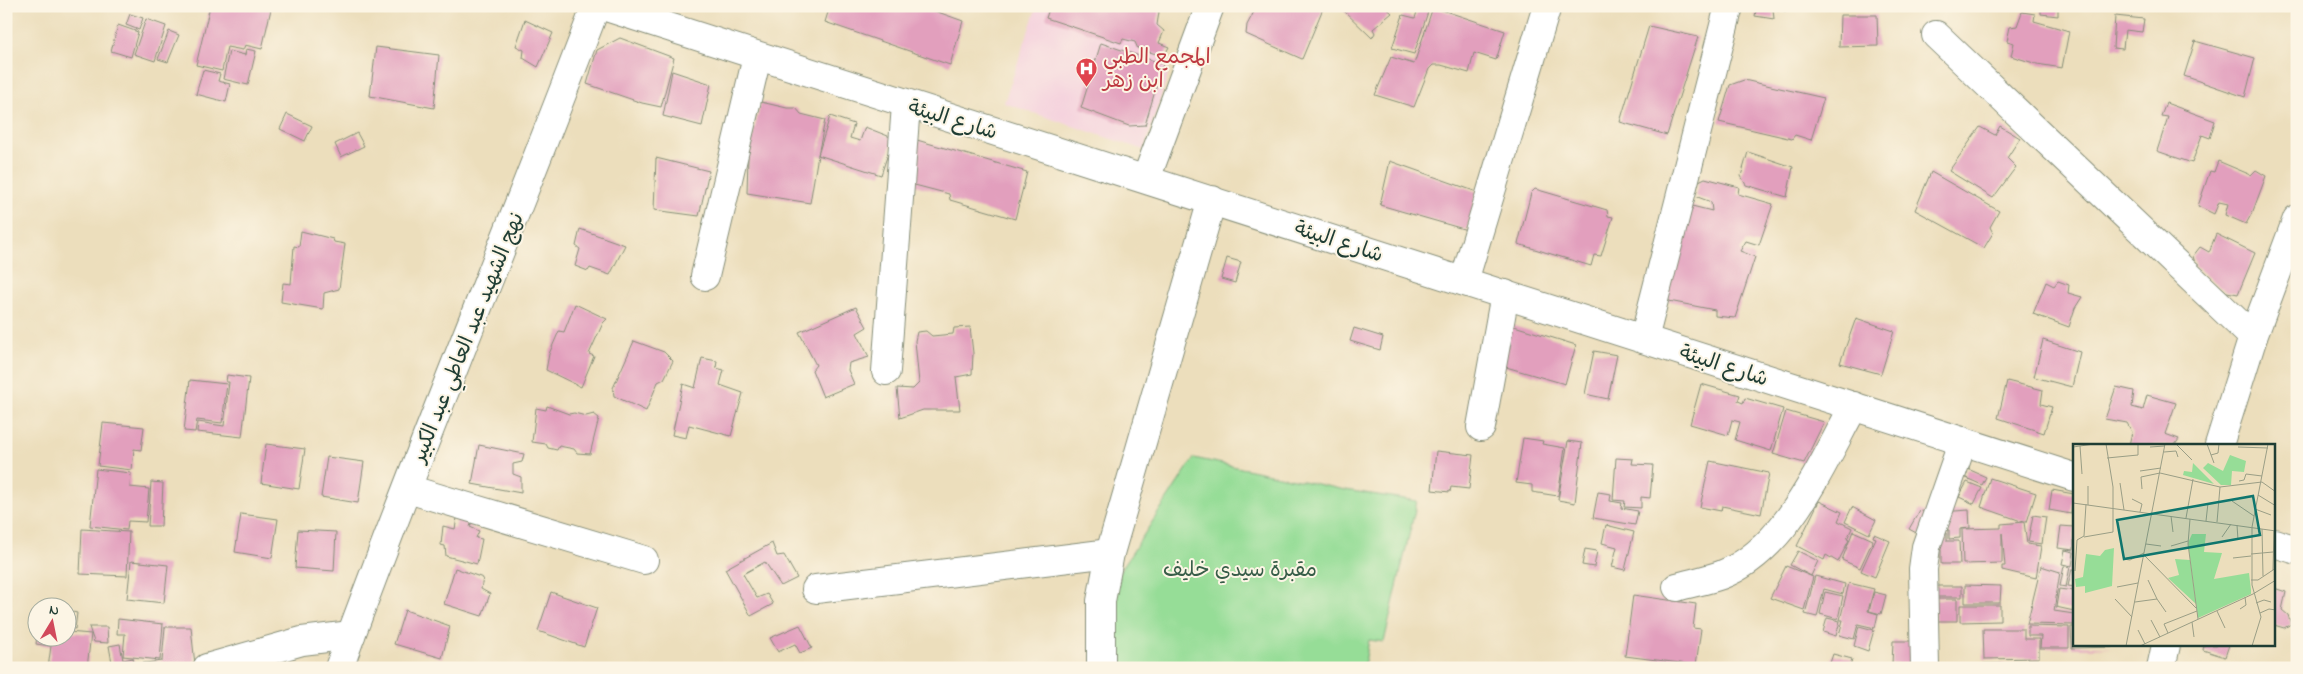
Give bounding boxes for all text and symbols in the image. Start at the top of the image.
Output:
place label: المجمع الطبي ابن زهر [1101,43,1211,97]
hospital icon: المجمع الطبي ابن زهر [1075,56,1099,87]
street label: شارع البيئة [904,93,1001,149]
street label: نهج الشهيد عبد العاطي عبد الكبير [404,208,535,470]
street label: شارع البيئة [1290,214,1387,271]
street label: شارع البيئة [1675,338,1772,395]
inset map [2073,444,2276,646]
park label: مقبرة سيدي خليف [1163,556,1317,586]
north arrow [28,596,78,646]
text: N [48,600,60,622]

